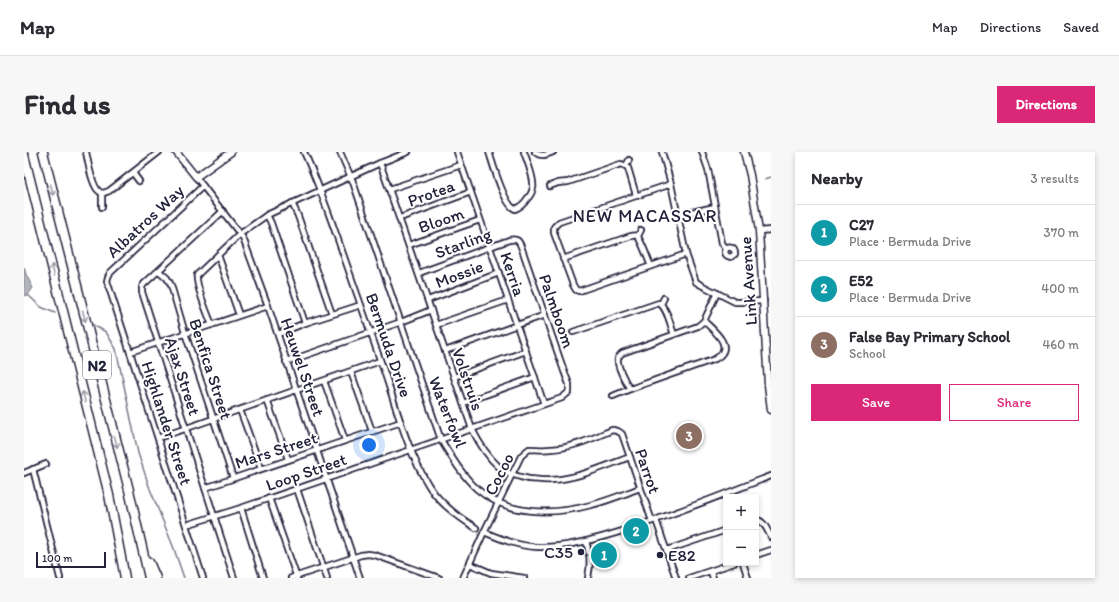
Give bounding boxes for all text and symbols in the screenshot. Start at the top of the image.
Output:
text: Map [20,16,55,39]
text: Map [932,19,958,36]
text: Directions [980,19,1041,36]
text: Saved [1063,19,1099,36]
button: Directions [997,86,1095,123]
text: Find us [24,87,111,121]
text: Nearby [811,168,863,188]
text: 3 results [1030,171,1079,186]
street label: Protea [405,175,457,211]
street label: Albatros Way [102,180,188,262]
one-way arrow [49,183,56,196]
street label: Bloom [416,203,467,237]
district label: NEW MACASSAR [573,205,717,227]
text: C27 [849,216,874,234]
street label: Starling [432,223,494,262]
text: 1 [821,225,827,240]
text: 370 m [1044,225,1079,240]
text: Place · Bermuda Drive [849,234,971,249]
street label: Link Avenue [735,236,761,326]
street label: Kerria [496,249,530,299]
street label: Mossie [432,256,486,292]
one-way arrow [49,264,56,277]
street label: Palmboom [535,271,579,351]
text: E52 [849,272,873,290]
text: 2 [821,281,827,296]
text: 400 m [1041,281,1079,296]
street label: Bermuda Drive [362,290,416,400]
text: Place · Bermuda Drive [849,290,971,305]
one-way arrow [81,309,89,322]
street label: Heuwel Street [277,315,329,419]
street label: Benfica Street [185,316,237,423]
text: False Bay Primary School [849,328,1010,346]
street label: Ajax Street [161,334,205,418]
text: 3 [820,337,828,352]
text: 460 m [1042,337,1079,352]
street label: Volstruis [448,345,488,413]
text: School [849,346,886,361]
road number: N2 [83,351,111,379]
street label: Highlander Street [138,359,196,487]
street label: Waterfowl [425,373,471,451]
button: Save [811,384,941,421]
button: Share [949,384,1079,421]
one-way arrow [80,390,88,403]
pin: 3 [676,421,702,451]
street label: Mars Street [232,427,320,473]
one-way arrow [113,435,121,448]
your location [359,435,379,455]
street label: Parrot [631,446,665,496]
street label: Loop Street [263,449,349,495]
street label: Cocoo [480,449,518,499]
map controls [723,494,759,566]
button: + [723,494,759,530]
pin: 2 [623,516,649,546]
button: − [723,530,759,566]
pin: 1 [591,540,617,570]
place label: C35 [544,542,573,562]
place label: E82 [668,545,696,565]
marker: C35 [576,547,586,557]
scale bar [36,550,106,569]
marker: E82 [655,550,665,560]
text: 100 m [42,552,72,565]

